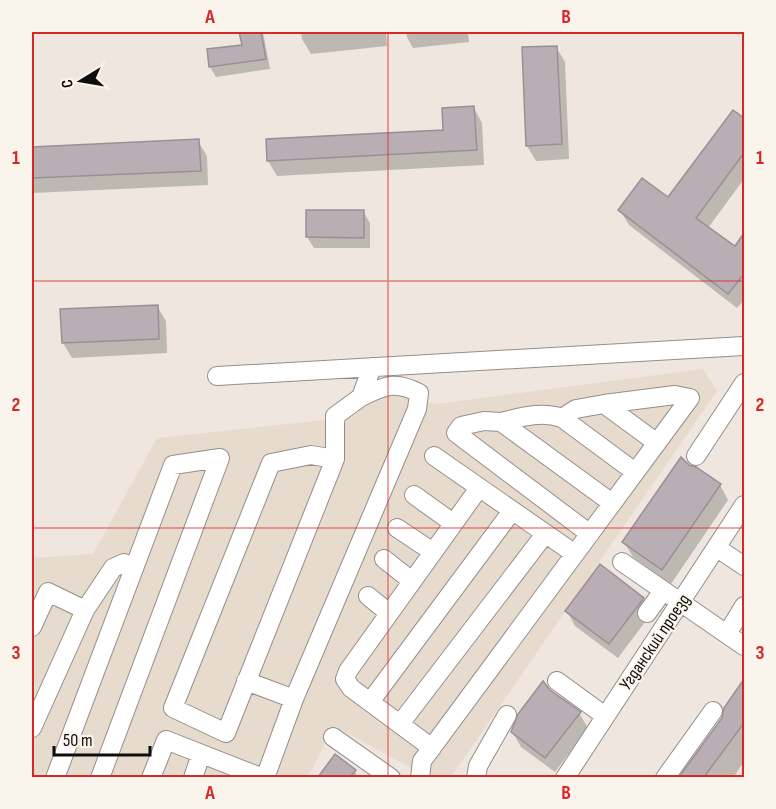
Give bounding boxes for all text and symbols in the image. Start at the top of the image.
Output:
text: A [204,5,215,29]
text: B [561,5,571,29]
north arrow [51,51,111,111]
text: С [58,78,78,89]
text: 1 [12,146,20,170]
text: 1 [756,146,764,170]
text: 2 [12,393,20,417]
text: 2 [756,393,764,417]
street label: Угданский проезд [615,590,695,694]
text: 3 [12,641,21,665]
text: 3 [756,641,765,665]
scale bar [54,719,150,757]
text: 50 m [63,730,93,751]
text: A [204,781,215,805]
text: B [561,781,571,805]

